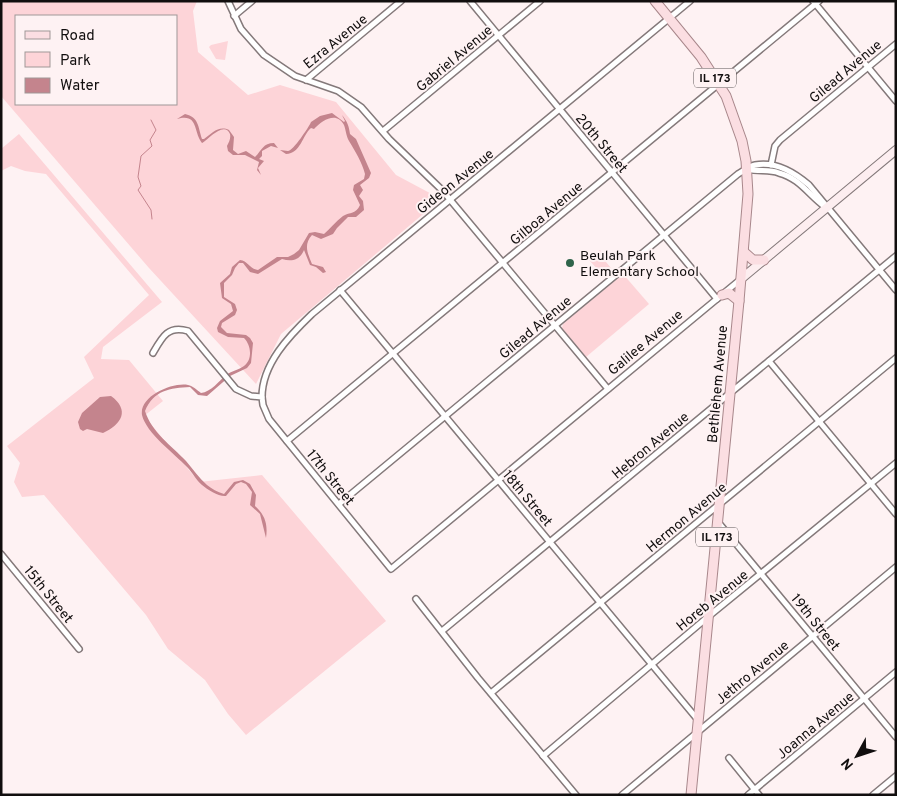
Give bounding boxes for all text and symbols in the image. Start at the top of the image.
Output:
street label: Ezra Avenue [300,11,371,73]
legend [15,15,178,105]
street label: Gabriel Avenue [413,22,497,96]
text: Road [60,27,95,46]
street label: Gilead Avenue [806,37,886,107]
text: Park [60,52,91,71]
road number: IL 173 [694,68,736,88]
text: Water [60,77,100,96]
street label: 20th Street [571,111,631,177]
street label: Gideon Avenue [414,146,498,218]
street label: Gilboa Avenue [507,179,587,250]
place label: Beulah Park Elementary School [580,248,699,281]
marker: Beulah Park Elementary School [564,257,576,269]
street label: Gilead Avenue [496,293,576,363]
street label: Galilee Avenue [605,307,687,379]
street label: Bethlehem Avenue [705,325,732,444]
street label: Hebron Avenue [609,409,693,483]
street label: 17th Street [302,447,357,509]
street label: 18th Street [498,467,555,531]
street label: Hermon Avenue [643,479,731,557]
road number: IL 173 [696,528,738,546]
street label: 15th Street [20,563,76,627]
street label: Horeb Avenue [674,567,752,635]
street label: 19th Street [787,591,843,655]
street label: Jethro Avenue [713,638,793,709]
street label: Joanna Avenue [774,689,858,764]
north arrow [832,731,882,781]
text: N [838,754,858,773]

